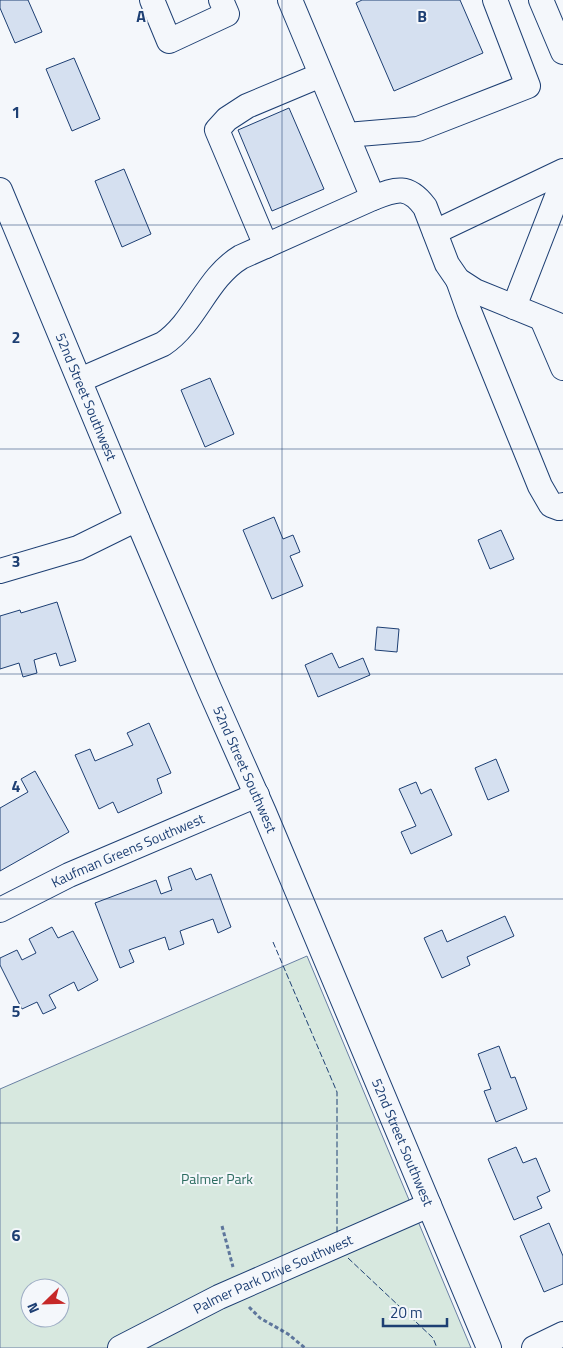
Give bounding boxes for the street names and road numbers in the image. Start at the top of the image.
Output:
street label: 52nd Street Southwest [51,329,123,464]
street label: 52nd Street Southwest [208,702,283,836]
street label: Kaufman Greens Southwest [47,808,207,892]
street label: 52nd Street Southwest [367,1075,439,1209]
street label: Palmer Park Drive Southwest [189,1229,356,1319]

